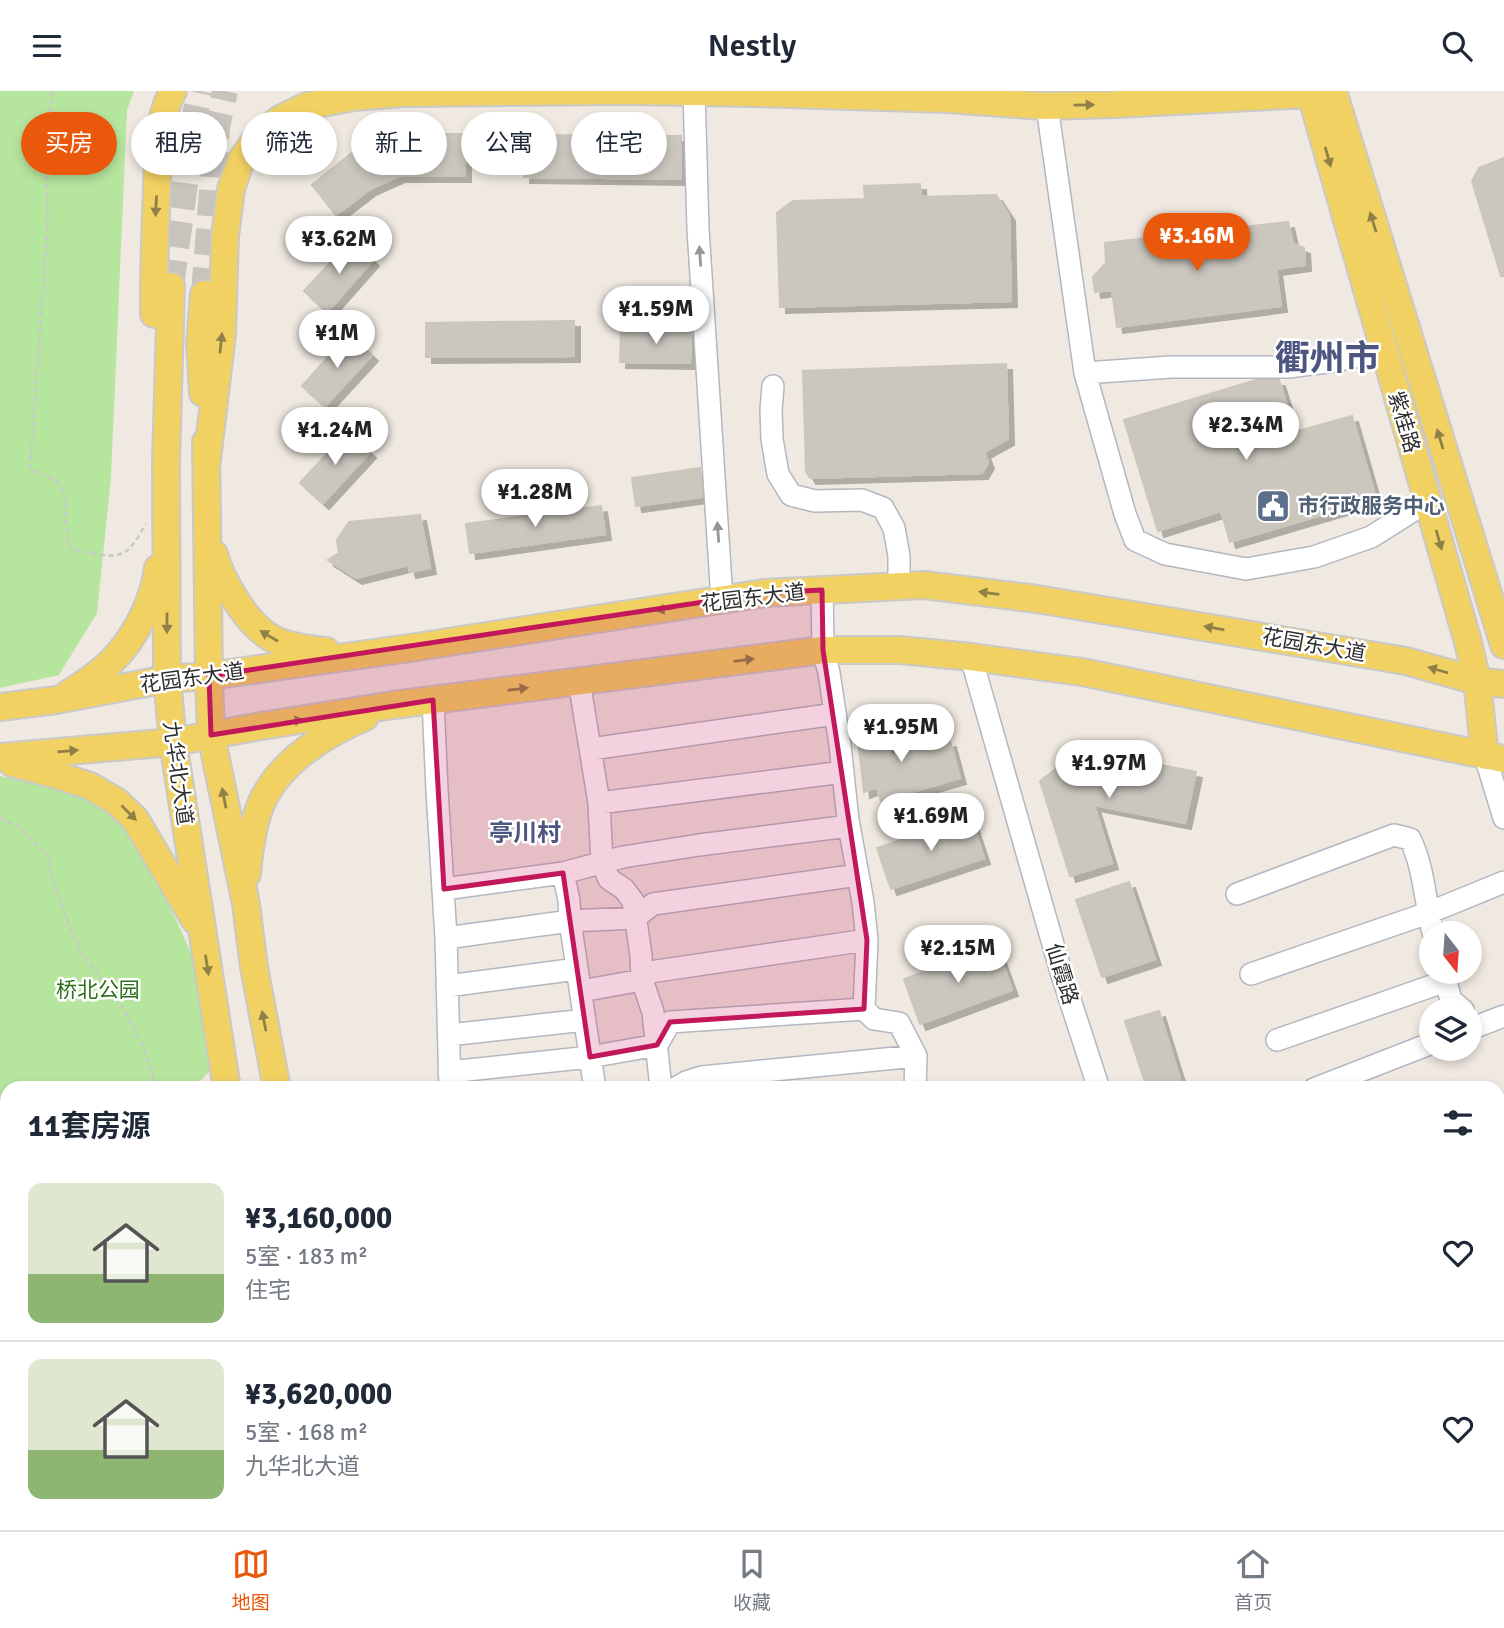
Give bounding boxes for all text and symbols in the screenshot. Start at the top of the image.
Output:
text: Nestly [708,26,796,65]
icon: menu [28,27,66,65]
icon: search [1438,27,1476,65]
one-way arrow [1073,99,1095,111]
chip: 买房 [21,112,117,175]
chip: 租房 [131,112,227,175]
chip: 筛选 [241,112,337,175]
chip: 新上 [351,112,447,175]
chip: 公寓 [461,112,557,175]
chip: 住宅 [571,112,667,175]
one-way arrow [1324,146,1334,167]
one-way arrow [150,195,161,217]
one-way arrow [1367,211,1378,232]
pin: ¥3.16M [1140,213,1254,273]
pin: ¥3.62M [282,216,396,276]
text: ¥3.16M [1159,221,1235,250]
text: ¥3.62M [301,224,377,253]
one-way arrow [694,244,705,266]
pin: ¥1.59M [599,287,713,346]
text: ¥1.59M [618,294,694,323]
pin: ¥1M [303,310,371,370]
text: ¥1M [315,318,359,347]
one-way arrow [216,332,227,354]
district label: 衢州市 [1274,337,1380,380]
street label: 紫桂路 [1383,388,1425,456]
pin: ¥2.34M [1189,403,1303,462]
pin: ¥1.24M [278,407,392,467]
text: ¥2.34M [1208,410,1284,439]
text: ¥1.24M [297,415,373,444]
one-way arrow [1434,428,1445,449]
pin: ¥1.28M [478,469,592,529]
text: ¥1.28M [497,477,573,506]
public building icon: 市行政服务中心 [1254,487,1292,525]
place label: 市行政服务中心 [1298,493,1445,519]
one-way arrow [712,520,723,542]
one-way arrow [1434,529,1445,551]
street label: 花园东大道 [699,579,807,617]
one-way arrow [978,587,1000,598]
one-way arrow [655,603,677,614]
one-way arrow [161,613,173,635]
one-way arrow [1203,622,1225,633]
street label: 花园东大道 [1260,623,1368,667]
one-way arrow [260,630,279,642]
one-way arrow [733,654,755,665]
street label: 花园东大道 [138,658,246,698]
one-way arrow [1427,664,1448,674]
one-way arrow [508,683,530,694]
pin: ¥1.95M [844,705,958,764]
text: ¥1.95M [863,712,939,741]
one-way arrow [282,715,304,726]
street label: 九华北大道 [158,719,198,827]
pin: ¥1.97M [1052,741,1166,800]
one-way arrow [57,745,79,756]
text: ¥1.97M [1071,748,1147,777]
one-way arrow [218,787,229,809]
pin: ¥1.69M [874,793,988,853]
text: ¥1.69M [893,801,969,830]
one-way arrow [120,805,137,822]
district label: 亭川村 [489,818,561,848]
north arrow [1419,921,1482,983]
map controls [1419,921,1482,1061]
pin: ¥2.15M [901,925,1015,985]
text: ¥2.15M [920,933,996,962]
street label: 仙霞路 [1040,940,1084,1008]
one-way arrow [202,954,213,976]
park label: 桥北公园 [56,977,140,1003]
button: layers [1419,998,1482,1061]
one-way arrow [259,1010,270,1032]
icon: filters [1439,1104,1477,1142]
text: 11套房源 [28,1108,150,1145]
text: ¥3,160,000 [245,1200,392,1237]
icon: home [84,1211,168,1295]
icon: heart [1439,1234,1477,1272]
text: 5室 · 183 m² [245,1242,368,1271]
text: 住宅 [245,1276,291,1305]
text: ¥3,620,000 [245,1376,392,1413]
icon: home [84,1387,168,1471]
icon: heart [1439,1410,1477,1448]
text: 5室 · 168 m² [245,1418,368,1447]
text: 九华北大道 [245,1452,360,1481]
tab: 地图 [232,1545,270,1615]
tab: 收藏 [733,1545,771,1615]
tab: 首页 [1234,1545,1272,1615]

